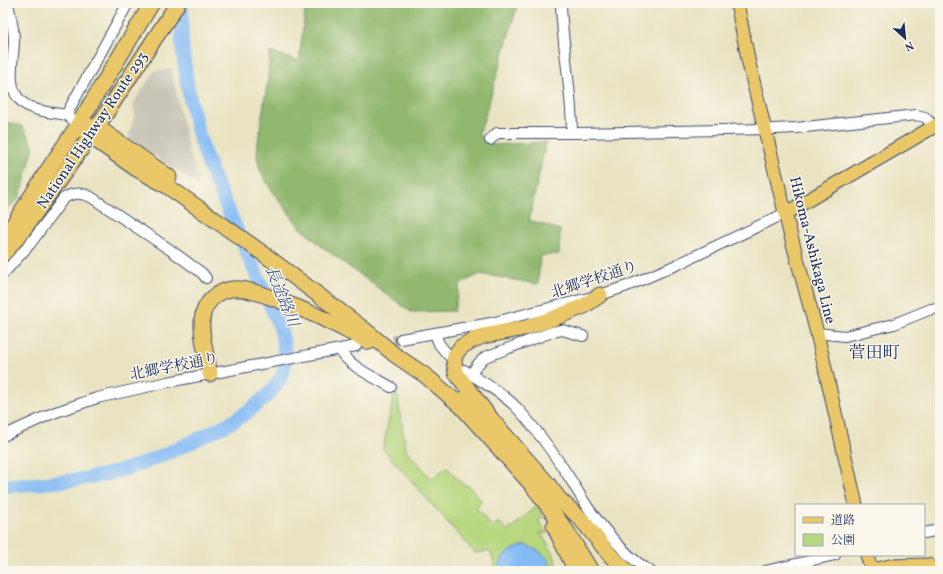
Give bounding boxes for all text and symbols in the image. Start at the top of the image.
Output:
north arrow [885,18,925,58]
text: N [902,37,916,54]
street label: National Highway Route 293 [33,48,154,214]
street label: Hikoma-Ashikaga Line [783,175,840,326]
street label: 北郷学校通り [548,257,641,304]
water label: 長途路川 [259,263,304,332]
district label: 菅田町 [849,342,900,365]
street label: 北郷学校通り [128,349,220,386]
legend [795,504,925,556]
text: 道路 [831,513,855,529]
text: 公園 [831,533,855,549]

